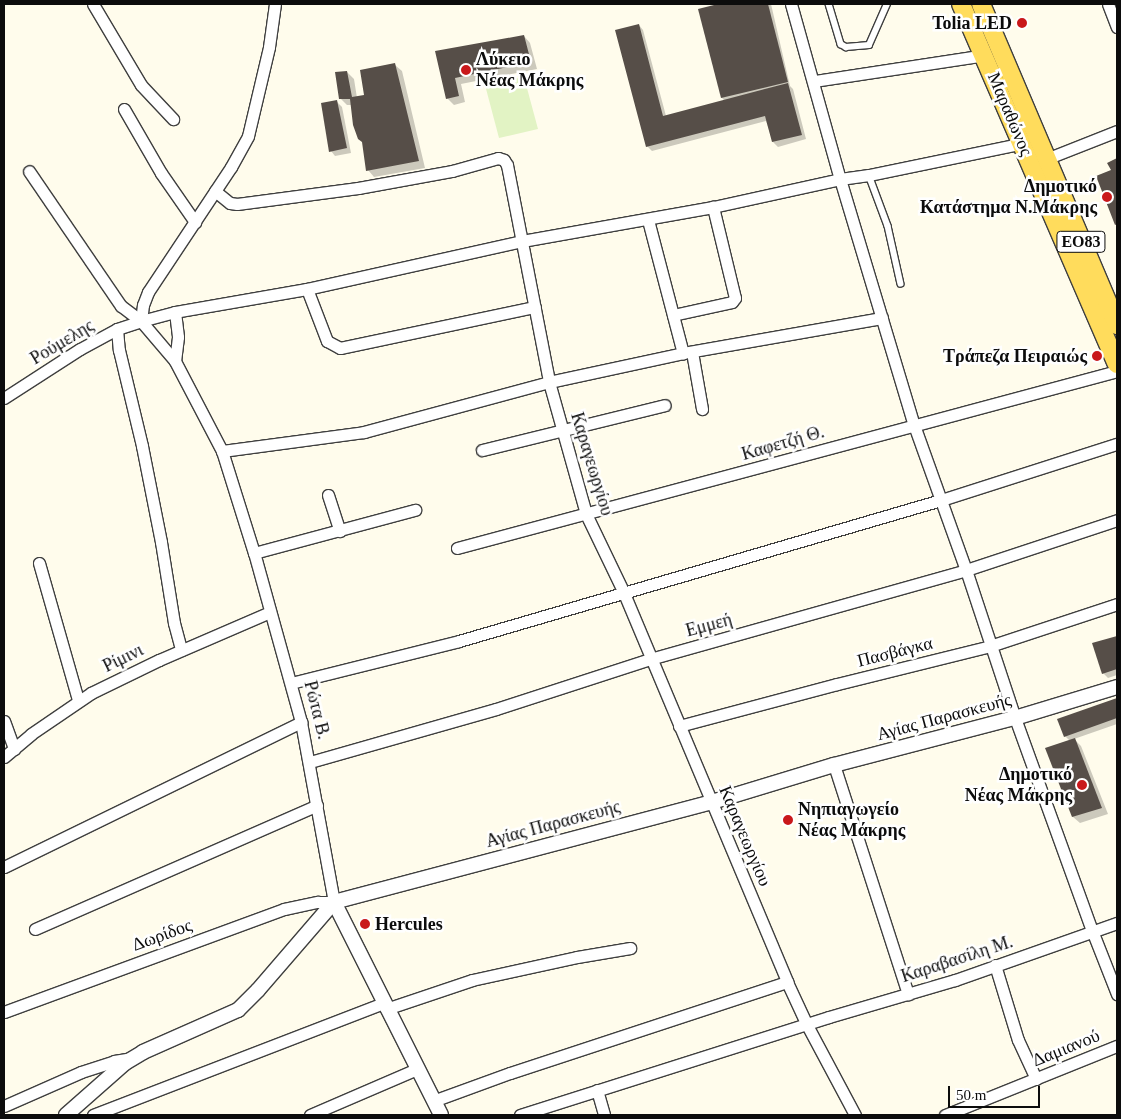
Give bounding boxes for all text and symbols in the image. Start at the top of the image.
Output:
place label: Tolia LED [932,12,1012,34]
marker: Tolia LED [1016,17,1028,29]
place label: Λύκειο Νέας Μάκρης [476,49,583,92]
marker: Λύκειο Νέας Μάκρης [460,64,472,76]
street label: Μαραθώνος [983,69,1037,159]
place label: Δημοτικό Κατάστημα Ν.Μάκρης [920,176,1097,218]
marker: Δημοτικό Κατάστημα Ν.Μάκρης [1101,191,1113,203]
road number: ΕΟ83 [1056,228,1106,256]
street label: Ρούμελης [26,315,98,369]
place label: Τράπεζα Πειραιώς [943,345,1087,367]
marker: Τράπεζα Πειραιώς [1091,350,1103,362]
street label: Καραγεωργίου [566,410,618,518]
street label: Καφετζή Θ. [739,421,827,465]
street label: Εμμεή [683,608,735,642]
street label: Πασβάγκα [855,632,935,672]
street label: Ρίμινι [99,639,147,677]
street label: Ρώτα Β. [299,679,335,741]
street label: Αγίας Παρασκευής [874,689,1014,745]
place label: Δημοτικό Νέας Μάκρης [965,764,1072,806]
marker: Δημοτικό Νέας Μάκρης [1076,779,1088,791]
street label: Καραγεωργίου [714,783,776,889]
street label: Αγίας Παρασκευής [483,796,623,852]
place label: Νηπιαγωγείο Νέας Μάκρης [798,799,905,842]
marker: Νηπιαγωγείο Νέας Μάκρης [782,814,794,826]
place label: Hercules [375,913,443,935]
street label: Δωρίδος [129,914,195,956]
marker: Hercules [359,918,371,930]
street label: Καραβασίλη Μ. [898,931,1016,987]
street label: Δαμιανού [1029,1025,1103,1071]
scale bar [951,1076,1044,1108]
text: 50 m [956,1087,986,1103]

